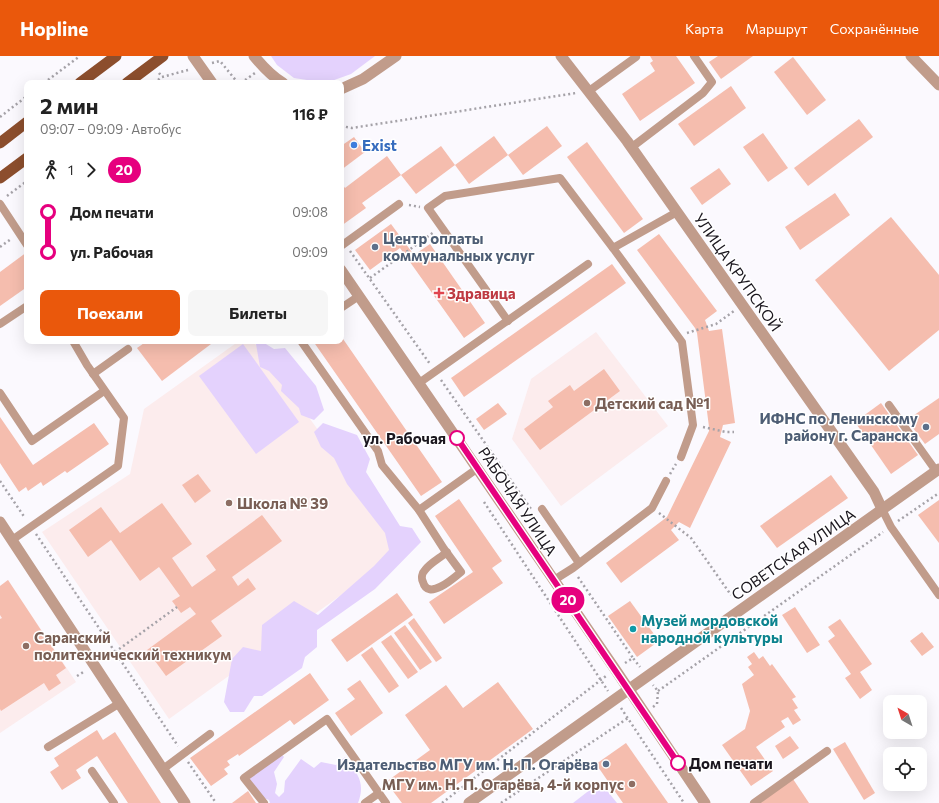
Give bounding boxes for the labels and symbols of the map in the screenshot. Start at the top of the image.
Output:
place label: Exist [362,136,397,154]
marker: Exist [349,140,359,150]
street label: УЛИЦА КРУПСКОЙ [690,210,786,334]
place label: Центр оплаты коммунальных услуг [383,229,535,264]
marker: Центр оплаты коммунальных услуг [370,242,380,252]
place label: Здравица [447,284,516,302]
marker: Здравица [434,288,444,298]
place label: Детский сад №1 [595,394,710,412]
marker: Детский сад №1 [582,398,592,408]
place label: ИФНС по Ленинскому району г. Саранска [760,409,919,444]
marker: ИФНС по Ленинскому району г. Саранска [921,422,931,432]
place label: ул. Рабочая [363,429,446,447]
marker: ул. Рабочая [449,430,465,446]
street label: РАБОЧАЯ УЛИЦА [475,443,561,559]
place label: Школа № 39 [237,494,328,512]
marker: Школа № 39 [224,498,234,508]
street label: СОВЕТСКАЯ УЛИЦА [728,504,858,604]
line badge: 20 [550,587,586,613]
place label: Музей мордовской народной культуры [641,611,783,646]
marker: Музей мордовской народной культуры [628,624,638,634]
place label: Саранский политехнический техникум [34,628,231,663]
marker: Саранский политехнический техникум [21,641,31,651]
north arrow [883,695,927,739]
place label: Дом печати [689,754,773,772]
place label: Издательство МГУ им. Н. П. Огарёва [337,755,598,773]
marker: Дом печати [670,755,686,771]
marker: Издательство МГУ им. Н. П. Огарёва [601,759,611,769]
place label: МГУ им. Н. П. Огарёва, 4-й корпус [382,775,624,793]
marker: МГУ им. Н. П. Огарёва, 4-й корпус [627,779,637,789]

